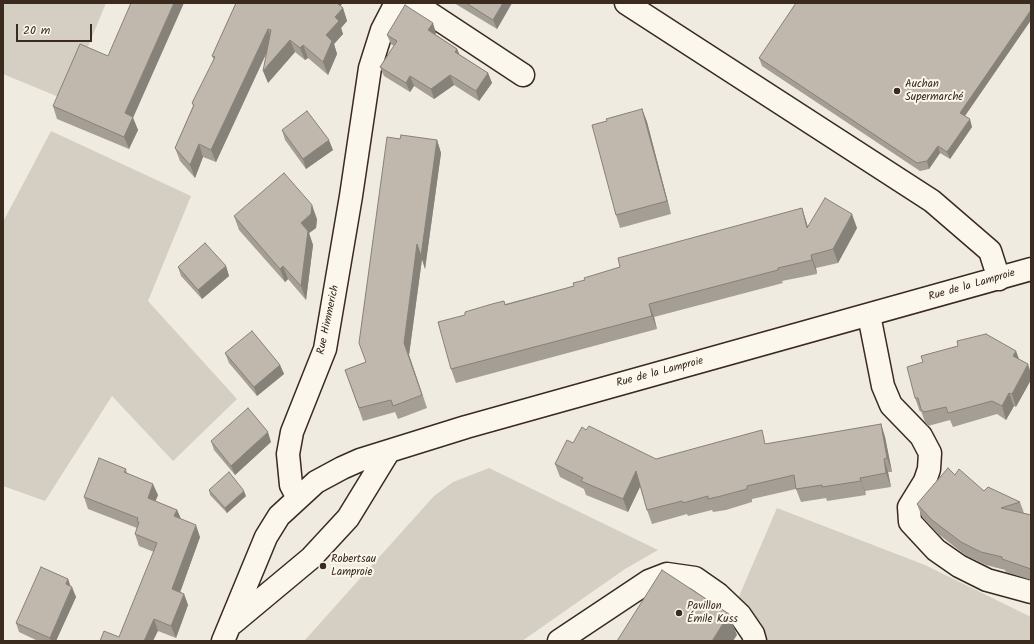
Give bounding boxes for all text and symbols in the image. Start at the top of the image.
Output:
scale bar [18,16,94,42]
text: 20 m [23,21,50,40]
place label: Auchan Supermarché [905,78,963,104]
marker: Auchan Supermarché [892,86,902,96]
street label: Rue de la Lamproie [927,267,1017,305]
street label: Rue Himmerich [315,284,343,356]
street label: Rue de la Lamproie [615,355,705,391]
place label: Robertsau Lamproie [331,553,376,579]
marker: Robertsau Lamproie [318,561,328,571]
place label: Pavillon Émile Kuss [687,600,738,626]
marker: Pavillon Émile Kuss [674,608,684,618]

